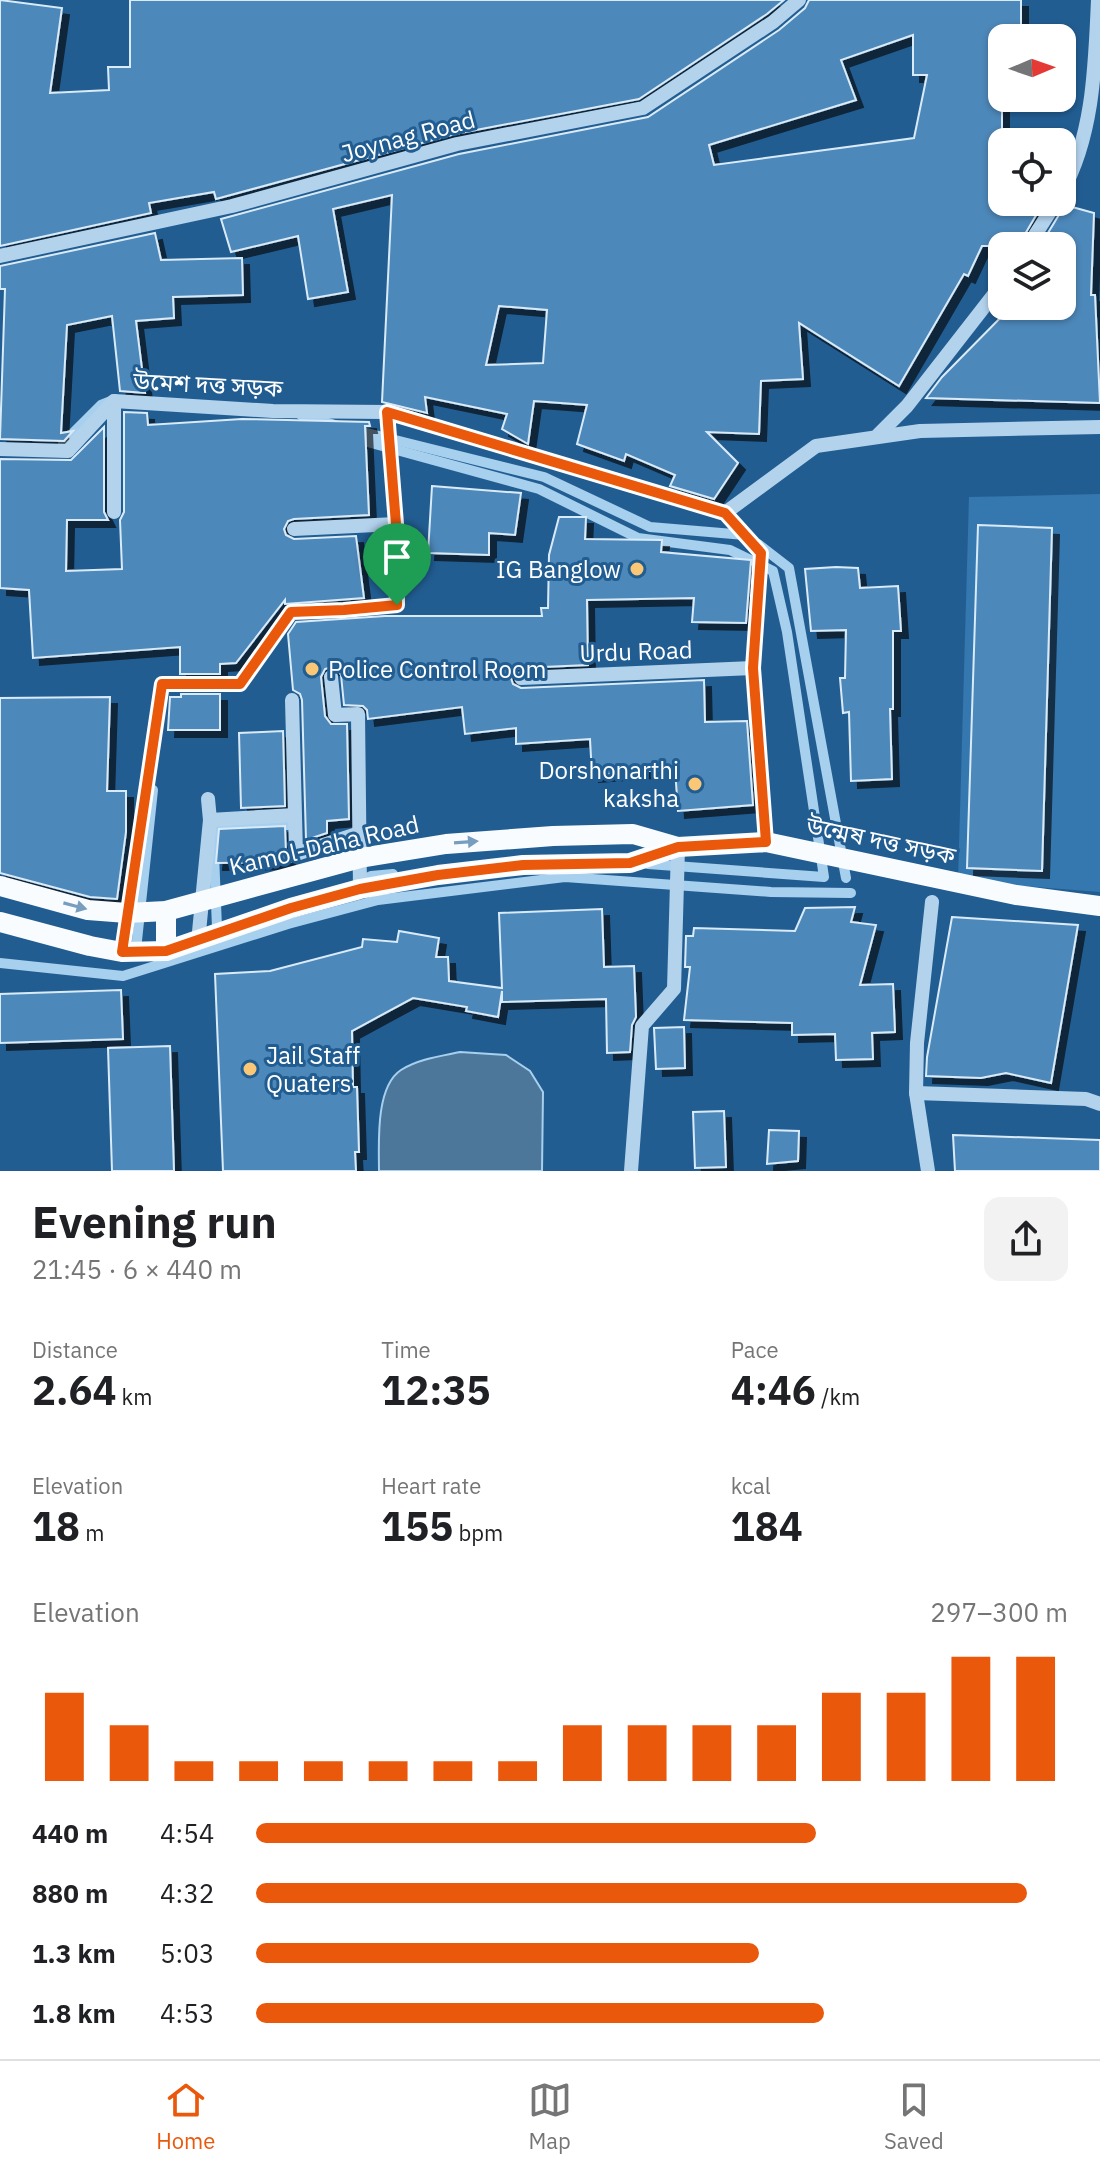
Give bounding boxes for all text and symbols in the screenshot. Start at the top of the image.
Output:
north arrow [988,24,1076,112]
map controls [988,24,1076,320]
street label: Joynag Road [337,103,479,169]
button: locate [988,128,1076,216]
button: layers [988,232,1076,320]
street label: উমেশ দত্ত সড়ক [131,364,284,404]
pin [363,523,431,605]
icon: arrive [375,535,419,579]
place label: IG Banglow [496,553,621,585]
marker: IG Banglow [628,560,646,578]
street label: Urdu Road [579,633,693,669]
place label: Police Control Room [328,653,546,685]
marker: Police Control Room [303,660,321,678]
place label: Dorshonarthi kaksha [538,754,679,814]
marker: Dorshonarthi kaksha [686,775,704,793]
street label: Kamol-Daha Road [226,808,422,882]
street label: উন্মেষ দত্ত সড়ক [802,808,959,872]
one-way arrow [454,835,479,848]
one-way arrow [63,901,88,913]
place label: Jail Staff Quaters [266,1039,360,1099]
marker: Jail Staff Quaters [241,1060,259,1078]
text: Evening run [32,1193,277,1250]
button: share [984,1197,1068,1281]
text: 21:45 · 6 × 440 m [32,1252,242,1286]
text: Distance [32,1335,118,1364]
text: Time [381,1335,431,1364]
text: Pace [731,1335,779,1364]
text: 2.64 [32,1364,116,1416]
text: 12:35 [381,1364,491,1416]
text: 4:46 [731,1364,816,1416]
text: km [116,1382,152,1411]
text: /km [816,1382,860,1411]
text: Elevation [32,1471,123,1500]
text: Heart rate [381,1471,481,1500]
text: kcal [731,1471,771,1500]
text: 18 [32,1500,80,1552]
text: 155 [381,1500,453,1552]
text: 184 [731,1500,803,1552]
text: m [80,1518,104,1547]
text: bpm [453,1518,503,1547]
text: Elevation [32,1595,140,1629]
text: 297–300 m [930,1595,1068,1629]
text: 440 m [32,1816,108,1850]
text: 4:54 [160,1816,214,1850]
text: 880 m [32,1876,108,1910]
text: 4:32 [160,1876,214,1910]
text: 1.3 km [32,1936,116,1970]
text: 5:03 [160,1936,214,1970]
text: 1.8 km [32,1996,116,2030]
text: 4:53 [160,1996,214,2030]
tab: Home [156,2078,215,2155]
tab: Map [528,2078,572,2155]
tab: Saved [884,2078,944,2155]

